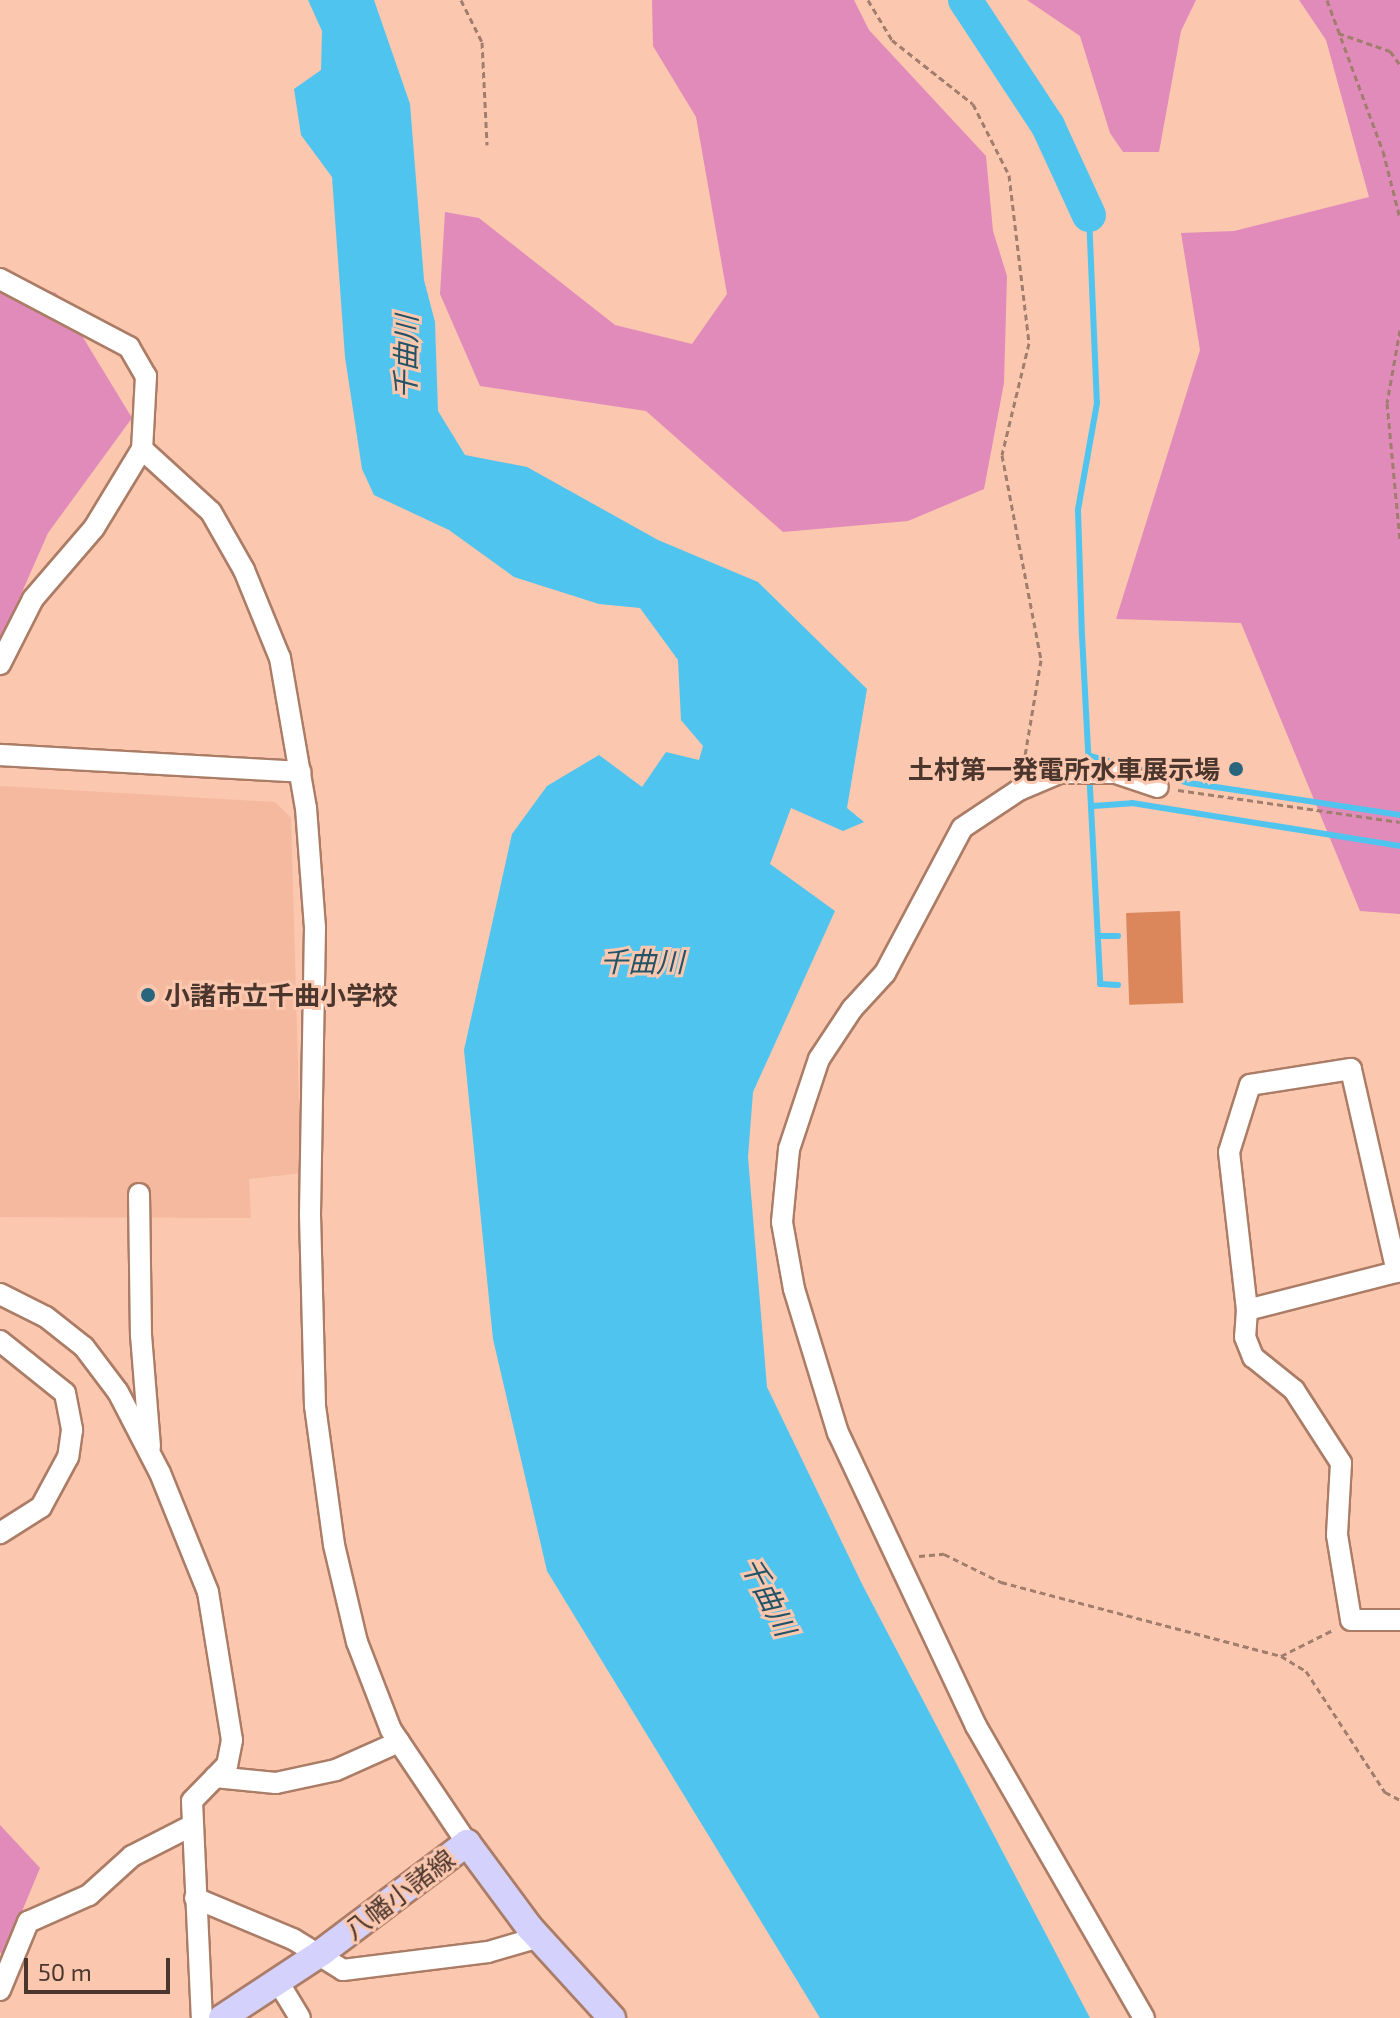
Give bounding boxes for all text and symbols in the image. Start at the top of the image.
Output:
water label: 千曲川 [387,315,423,399]
place label: 土村第一発電所水車展示場 [908,753,1220,785]
marker: 土村第一発電所水車展示場 [1227,760,1245,778]
water label: 千曲川 [600,944,684,978]
place label: 小諸市立千曲小学校 [164,979,398,1011]
marker: 小諸市立千曲小学校 [139,986,157,1004]
water label: 千曲川 [735,1551,803,1641]
street label: 八幡小諸線 [338,1842,460,1946]
scale bar [28,1942,174,1992]
text: 50 m [38,1957,92,1986]

